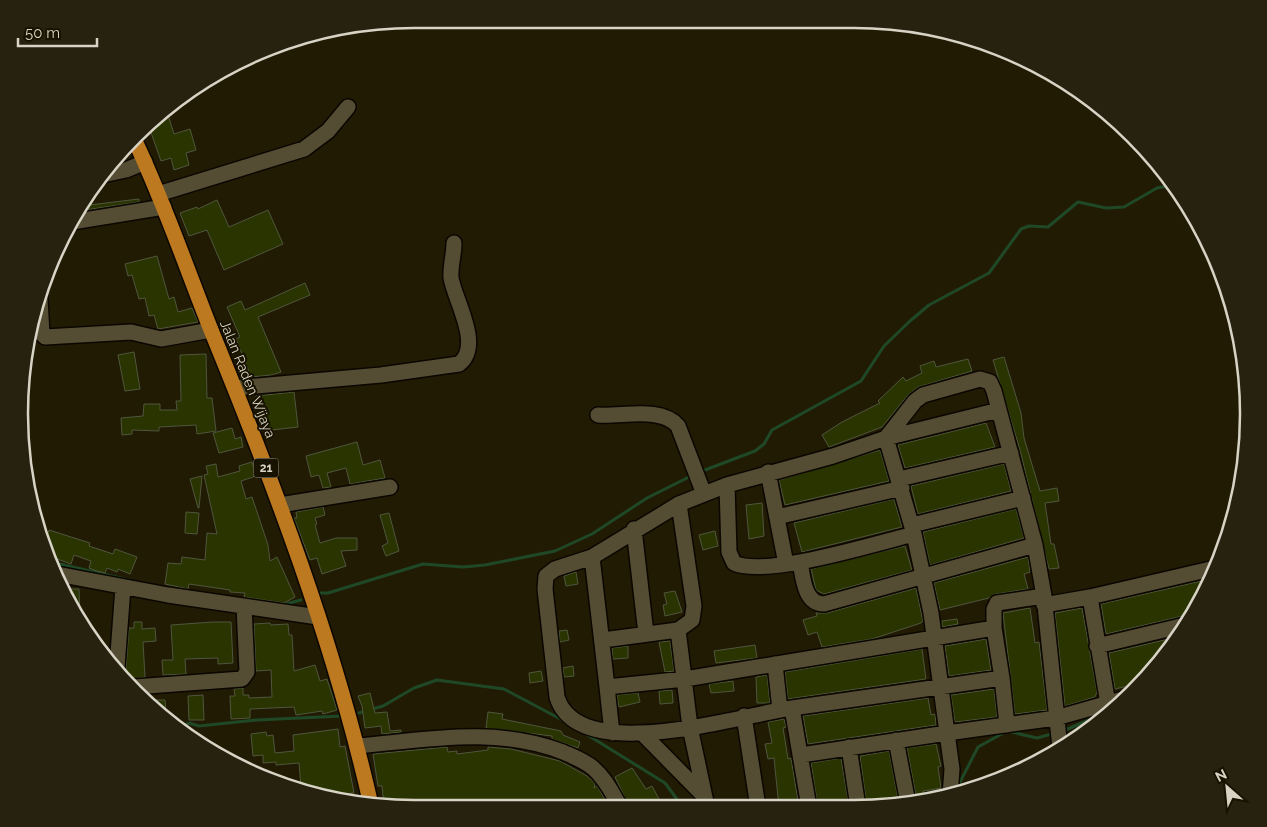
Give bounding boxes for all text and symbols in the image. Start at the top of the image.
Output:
scale bar [18,15,96,47]
text: 50 m [25,24,60,42]
street label: Jalan Raden Wijaya [217,318,279,440]
road number: 21 [254,458,278,478]
north arrow [1202,762,1252,812]
text: N [1213,766,1229,785]

